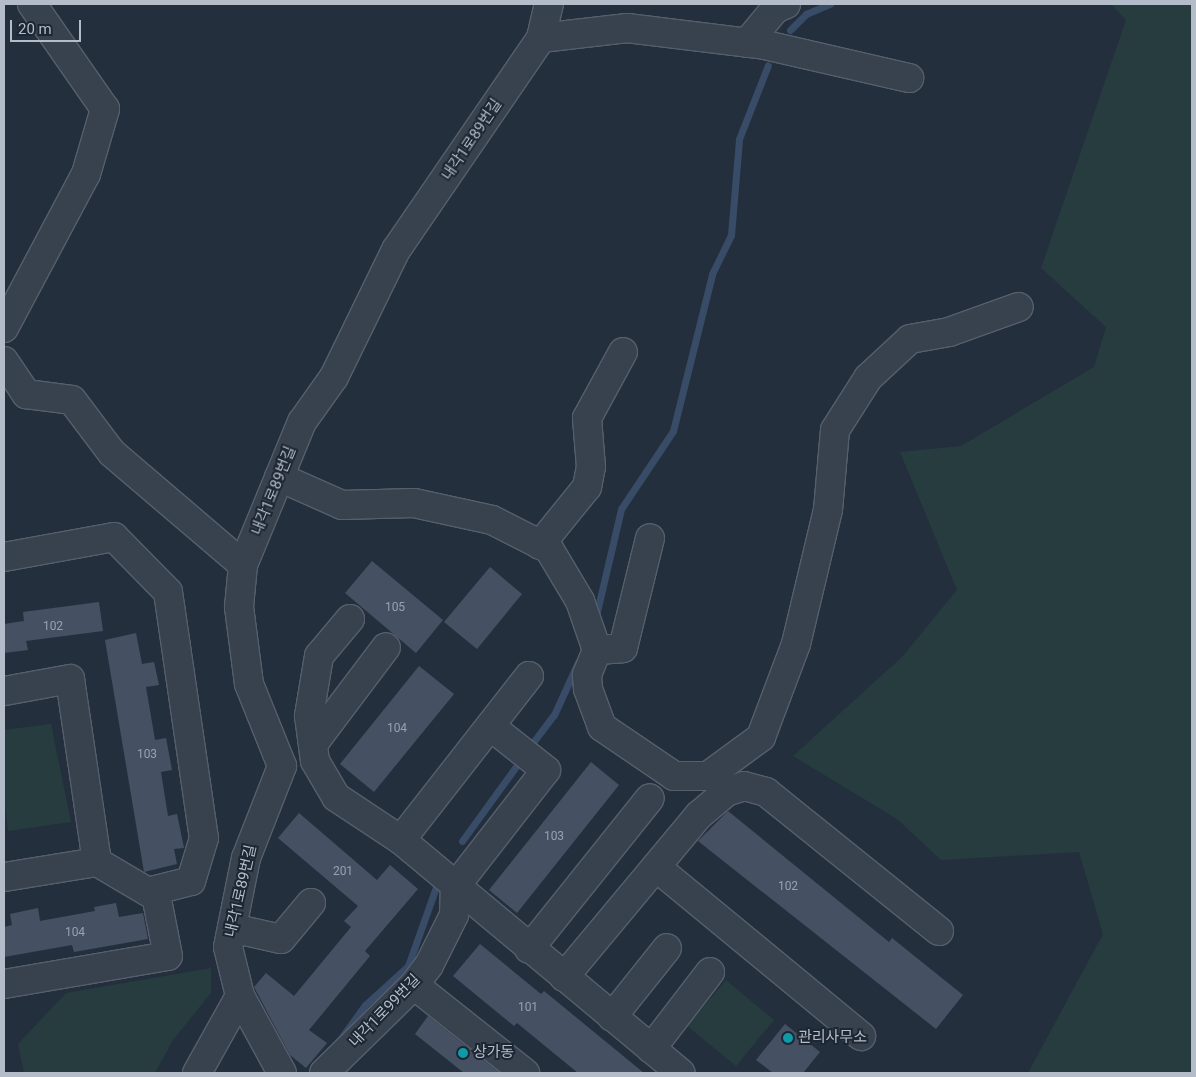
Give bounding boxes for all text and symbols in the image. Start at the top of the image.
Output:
scale bar [12,10,84,42]
text: 20 m [18,20,52,38]
street label: 내각1로89번길 [438,96,506,184]
street label: 내각1로89번길 [248,444,300,538]
house number: 105 [385,601,405,615]
house number: 102 [43,620,63,634]
house number: 104 [387,722,407,736]
house number: 103 [137,748,157,762]
house number: 103 [544,830,564,844]
street label: 내각1로89번길 [222,843,260,939]
house number: 201 [333,865,353,879]
house number: 102 [778,880,798,894]
house number: 104 [65,926,85,940]
street label: 내각1로99번길 [346,971,424,1051]
house number: 101 [518,1001,538,1015]
place label: 관리사무소 [798,1029,867,1047]
marker: 관리사무소 [782,1032,794,1044]
place label: 상가동 [473,1044,514,1062]
marker: 상가동 [457,1047,469,1059]

